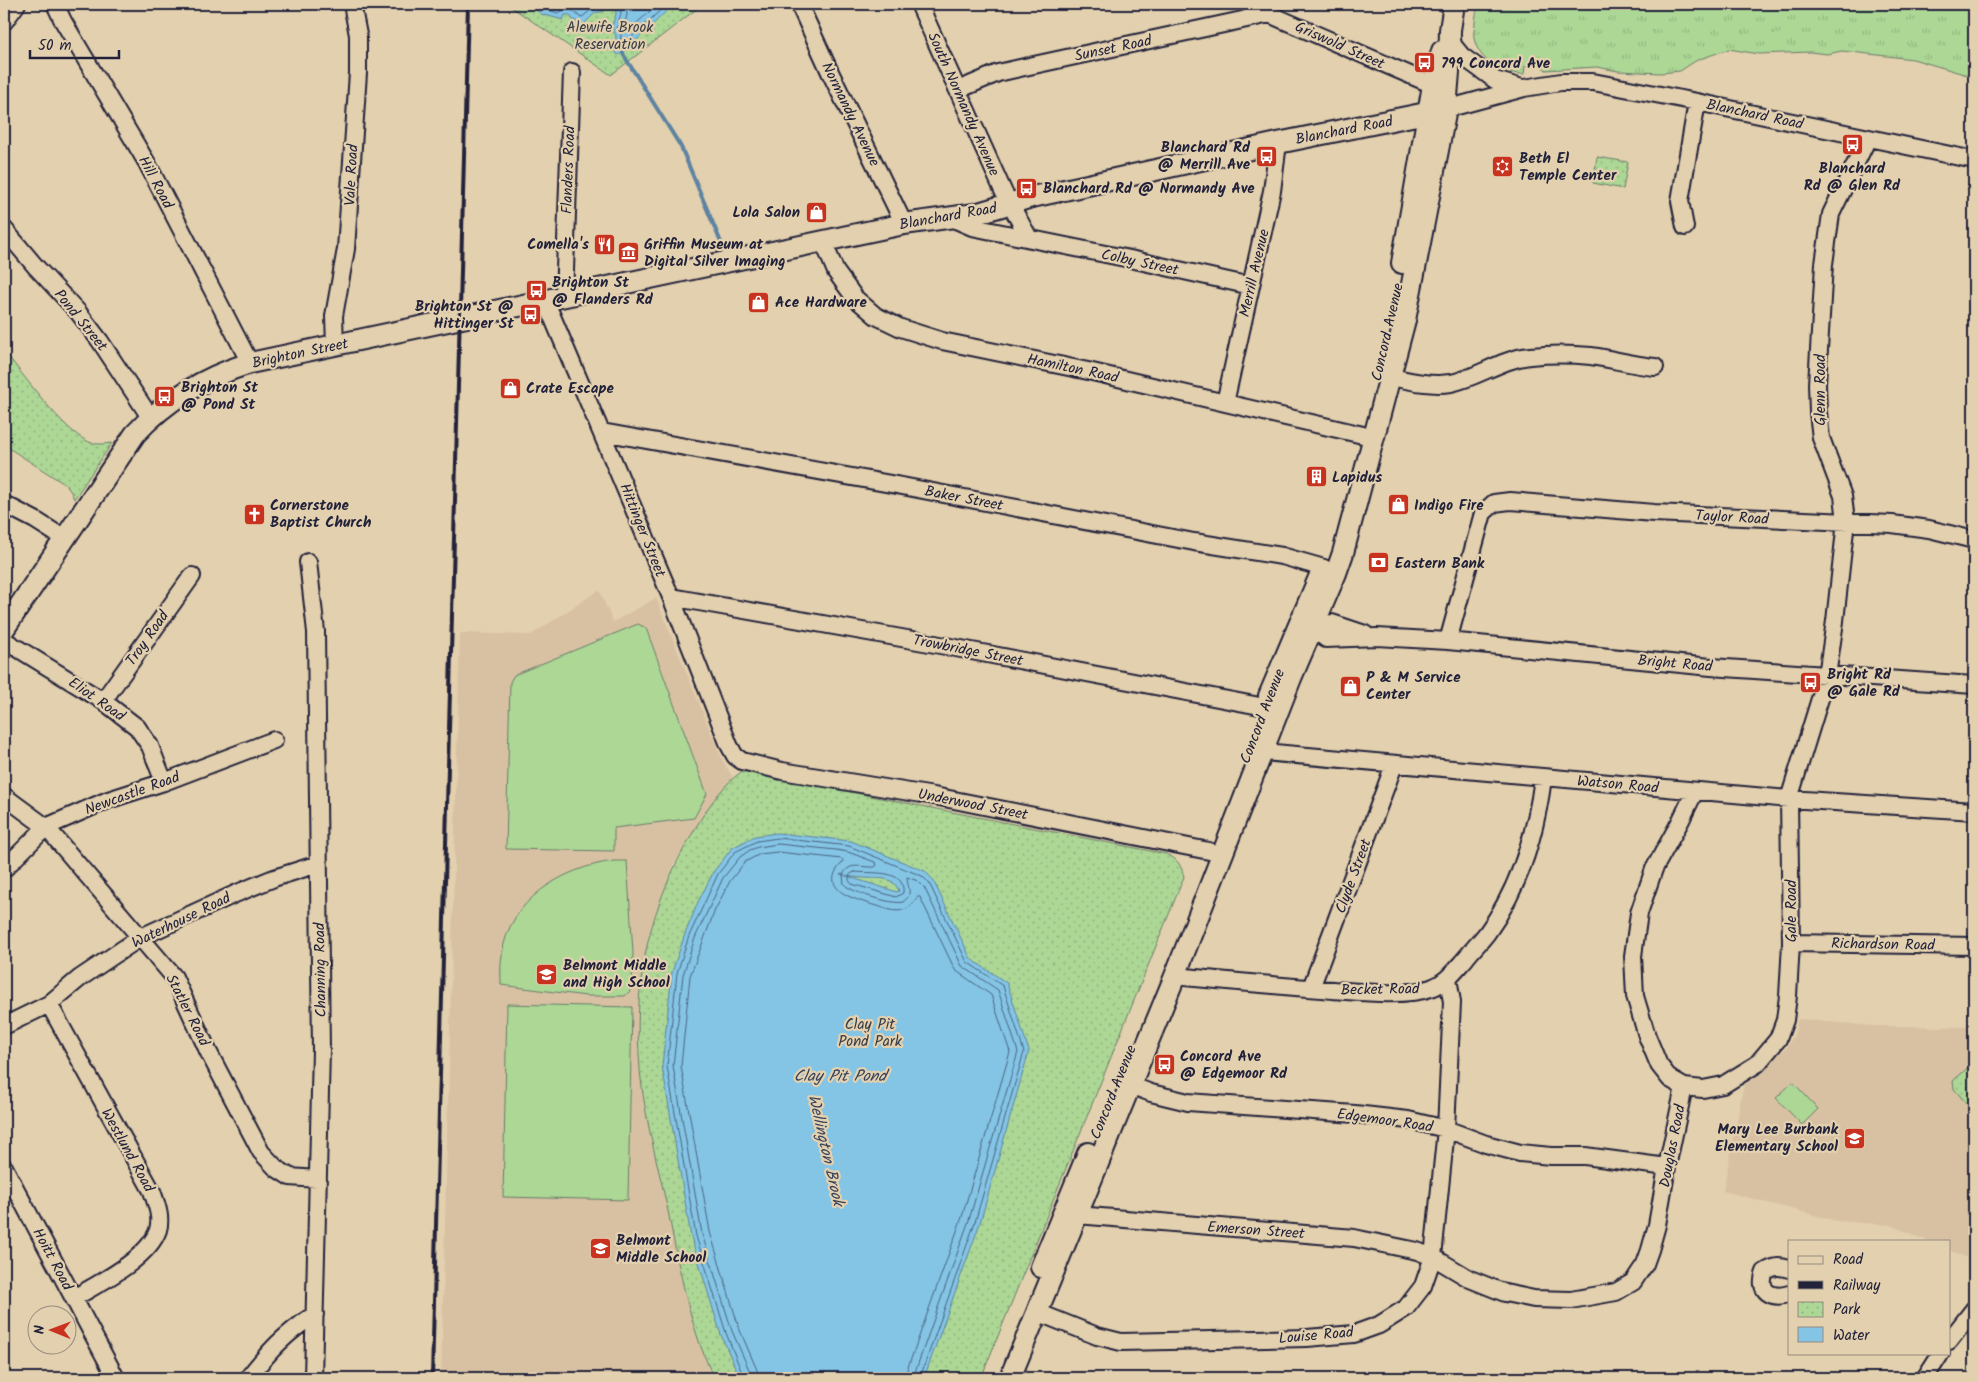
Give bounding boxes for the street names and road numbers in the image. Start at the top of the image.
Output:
street label: Griswold Street [1291,15,1389,77]
street label: South Normandy Avenue [921,29,1006,181]
street label: Sunset Road [1072,29,1154,69]
street label: Normandy Avenue [814,58,886,171]
street label: Blanchard Road [1704,93,1806,137]
street label: Blanchard Road [1294,110,1395,152]
street label: Flanders Road [555,125,583,215]
street label: Vale Road [338,143,366,206]
street label: Hill Road [131,152,179,214]
street label: Blanchard Road [898,197,999,237]
street label: Merrill Avenue [1233,227,1277,320]
street label: Colby Street [1099,243,1181,283]
street label: Concord Avenue [1365,281,1411,384]
street label: Pond Street [47,284,113,357]
street label: Brighton Street [250,332,351,376]
street label: Hamilton Road [1025,348,1121,390]
street label: Glenn Road [1809,354,1833,426]
street label: Hittinger Street [612,480,672,581]
street label: Baker Street [923,480,1005,518]
street label: Taylor Road [1695,504,1770,532]
street label: Troy Road [120,606,176,671]
street label: Trowbridge Street [911,629,1025,673]
street label: Bright Road [1636,649,1714,679]
street label: Concord Avenue [1234,665,1292,767]
street label: Eliot Road [63,671,130,729]
street label: Newcastle Road [82,765,184,822]
street label: Watson Road [1576,769,1660,801]
street label: Underwood Street [916,783,1030,827]
street label: Clyde Street [1329,835,1379,917]
street label: Gale Road [1780,879,1804,942]
street label: Waterhouse Road [128,886,235,955]
street label: Channing Road [308,922,334,1018]
street label: Richardson Road [1831,932,1936,958]
street label: Statler Road [159,970,216,1051]
street label: Becket Road [1340,977,1420,1003]
street label: Concord Avenue [1084,1041,1144,1143]
street label: Edgemoor Road [1335,1102,1435,1140]
street label: Douglas Road [1653,1102,1693,1190]
street label: Westlund Road [94,1104,160,1197]
street label: Emerson Street [1206,1216,1306,1246]
street label: Hoitt Road [26,1224,79,1296]
street label: Louise Road [1278,1321,1355,1351]

